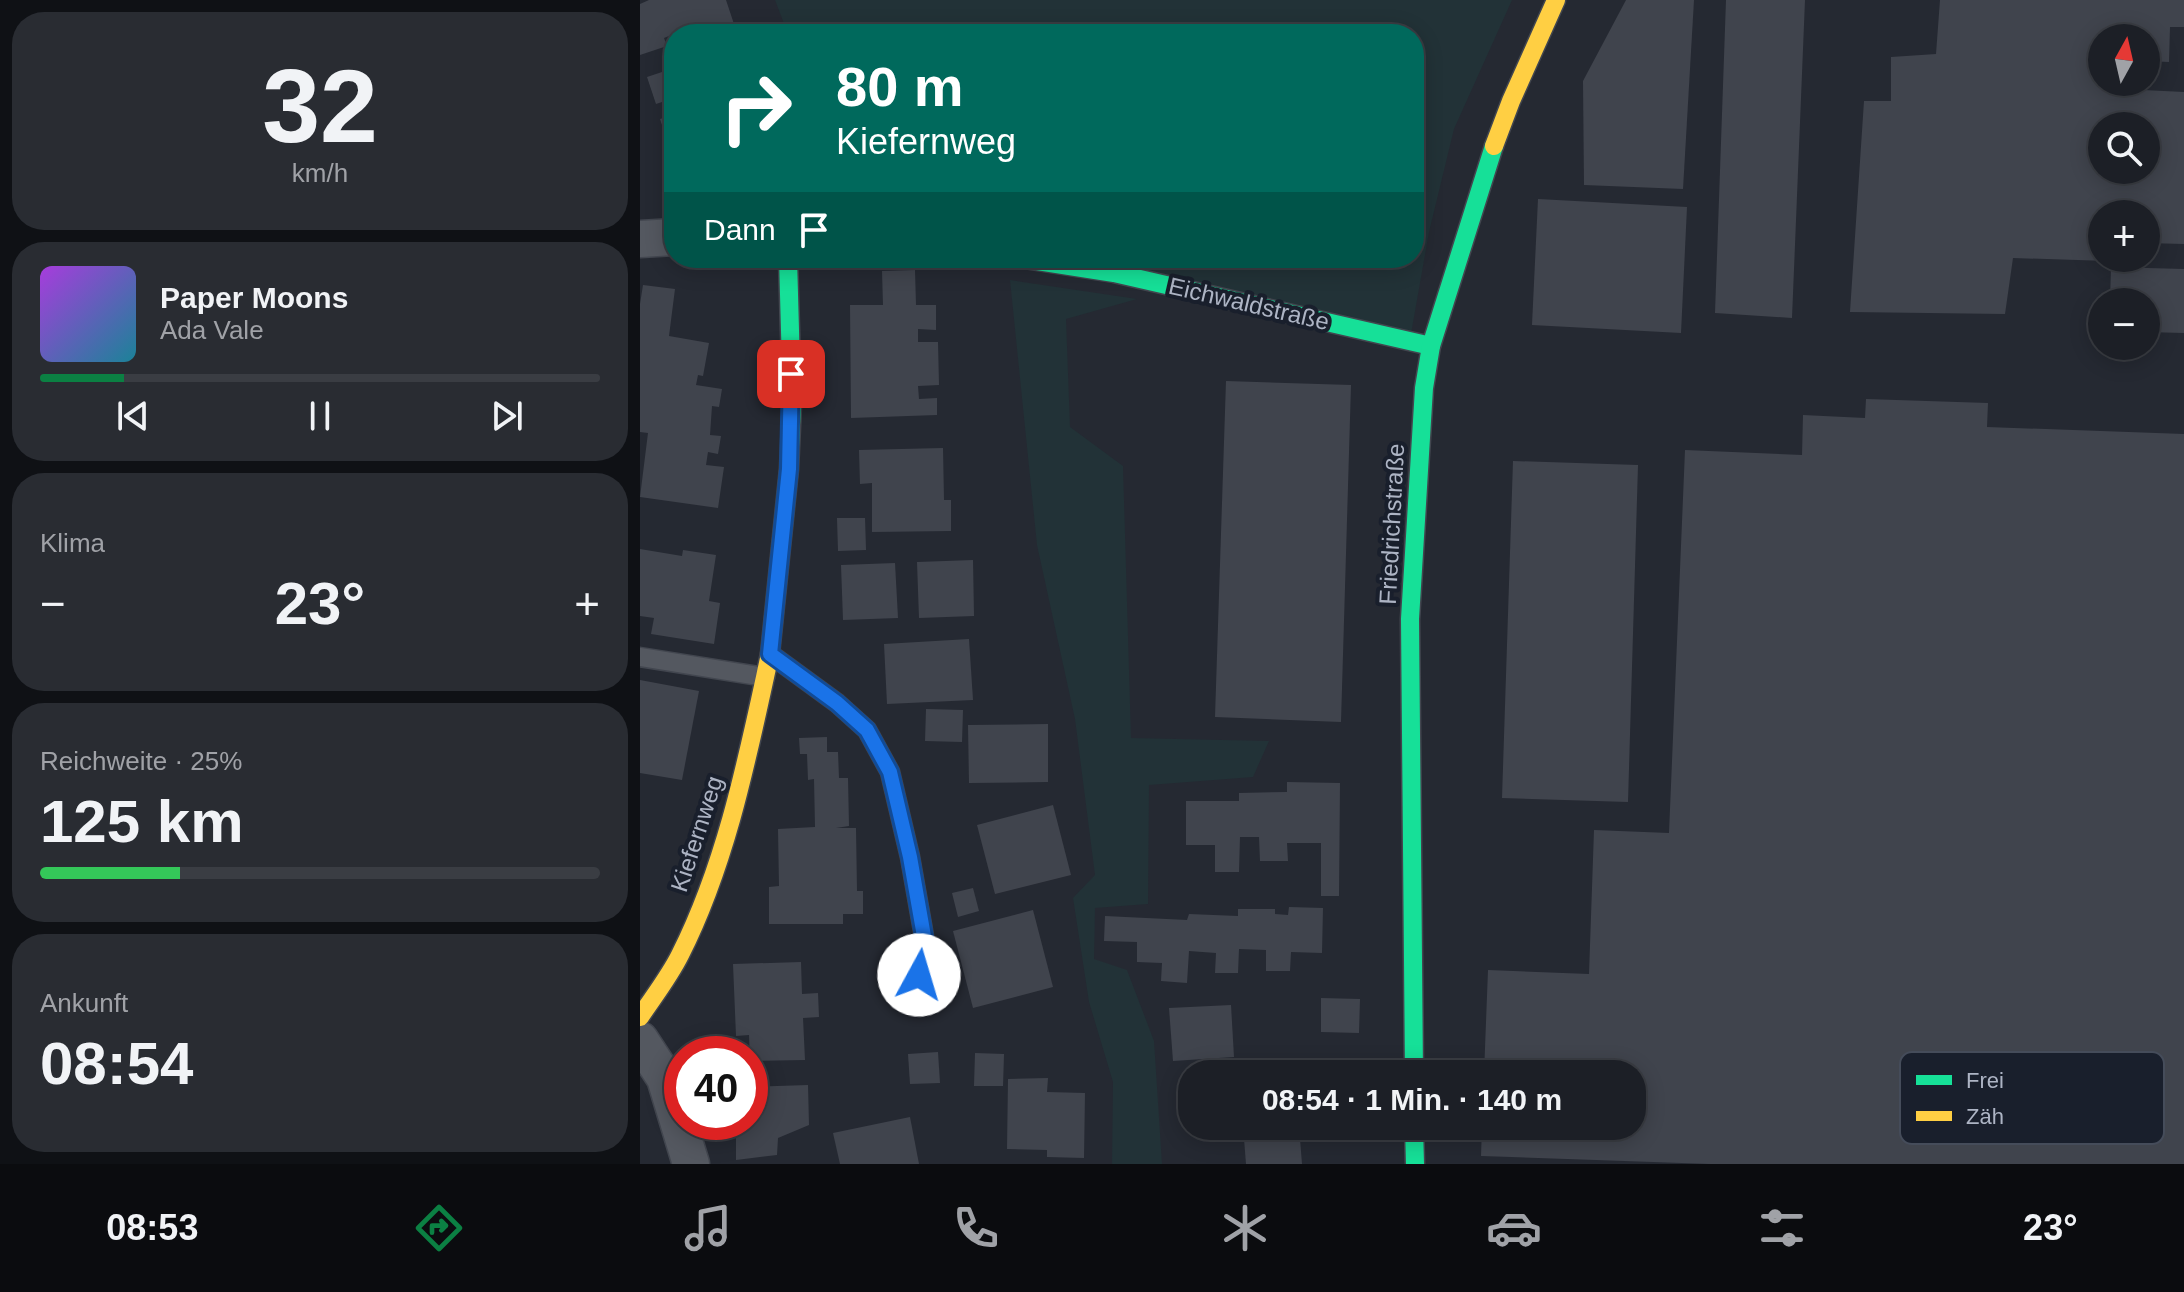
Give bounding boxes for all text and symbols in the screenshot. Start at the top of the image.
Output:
north arrow [2088,24,2160,96]
map controls [2088,24,2160,360]
text: 32 [262,48,378,164]
text: 80 m [836,55,964,118]
icon: right [704,56,808,160]
button: search [2088,112,2160,184]
text: Kiefernweg [836,121,1016,162]
text: km/h [292,158,348,188]
button: + [2088,200,2160,272]
icon: arrive [792,208,836,252]
text: Dann [704,213,776,246]
street label: Eichwaldstraße [1166,272,1332,335]
text: Paper Moons [160,281,348,314]
button: − [2088,288,2160,360]
text: Ada Vale [160,315,264,345]
pin [757,340,825,408]
icon: arrive [769,352,813,396]
icon: previous [111,394,155,438]
icon: pause [298,394,342,438]
icon: next [485,394,529,438]
street label: Friedrichstraße [1374,443,1409,605]
text: Klima [40,528,105,558]
text: 23° [275,570,365,637]
text: − [40,579,66,628]
text: + [574,579,600,628]
text: Reichweite · 25% [40,746,242,776]
street label: Kiefernweg [665,773,728,895]
text: 125 km [40,788,244,855]
position arrow [877,933,961,1017]
text: Ankunft [40,988,128,1018]
text: 08:54 [40,1030,193,1097]
speed limit sign: 40 [664,1036,768,1140]
legend [1900,1052,2164,1144]
text: Frei [1966,1068,2004,1093]
text: 08:54 · 1 Min. · 140 m [1262,1083,1562,1116]
text: Zäh [1966,1104,2004,1129]
icon: directions [411,1200,467,1256]
icon: music [680,1200,736,1256]
icon: phone [948,1200,1004,1256]
icon: climate [1217,1200,1273,1256]
icon: car [1486,1200,1542,1256]
icon: filters [1754,1200,1810,1256]
text: 08:53 [106,1207,198,1248]
text: 23° [2023,1207,2078,1248]

